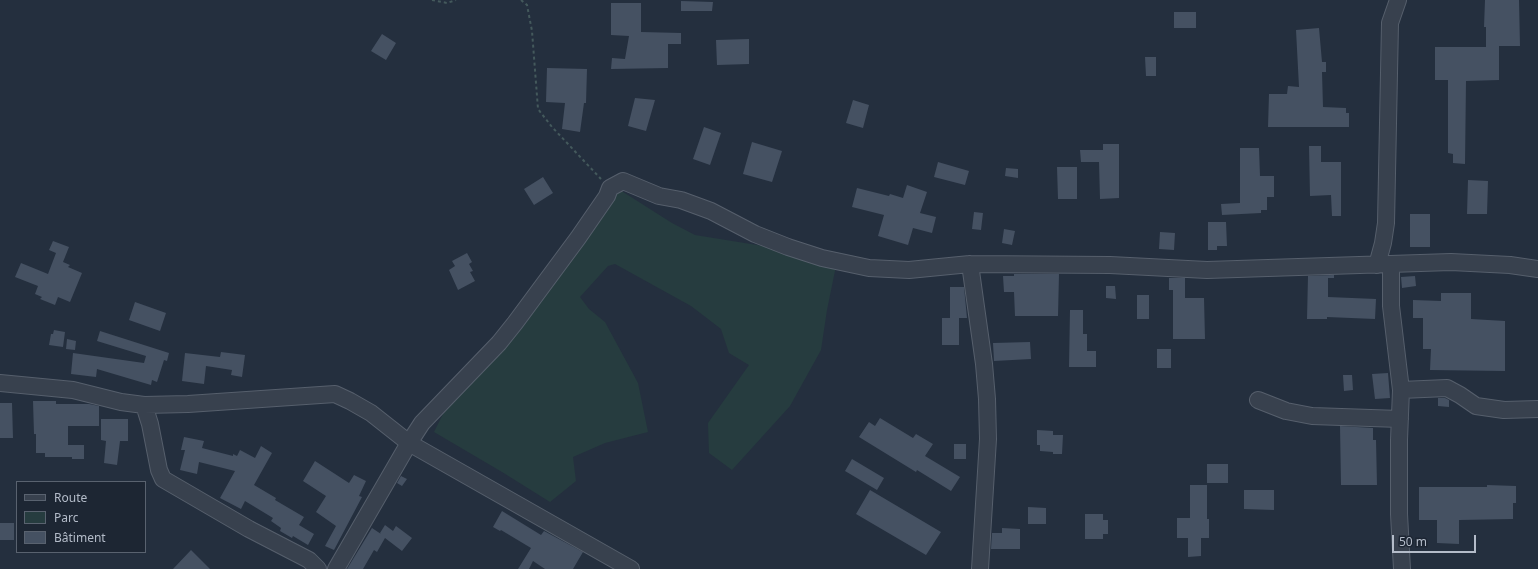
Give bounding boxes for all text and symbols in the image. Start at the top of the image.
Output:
legend [16,481,146,553]
text: Route [54,489,87,506]
text: Parc [54,509,78,526]
scale bar [1394,527,1478,553]
text: Bâtiment [54,529,106,546]
text: 50 m [1399,533,1427,550]

